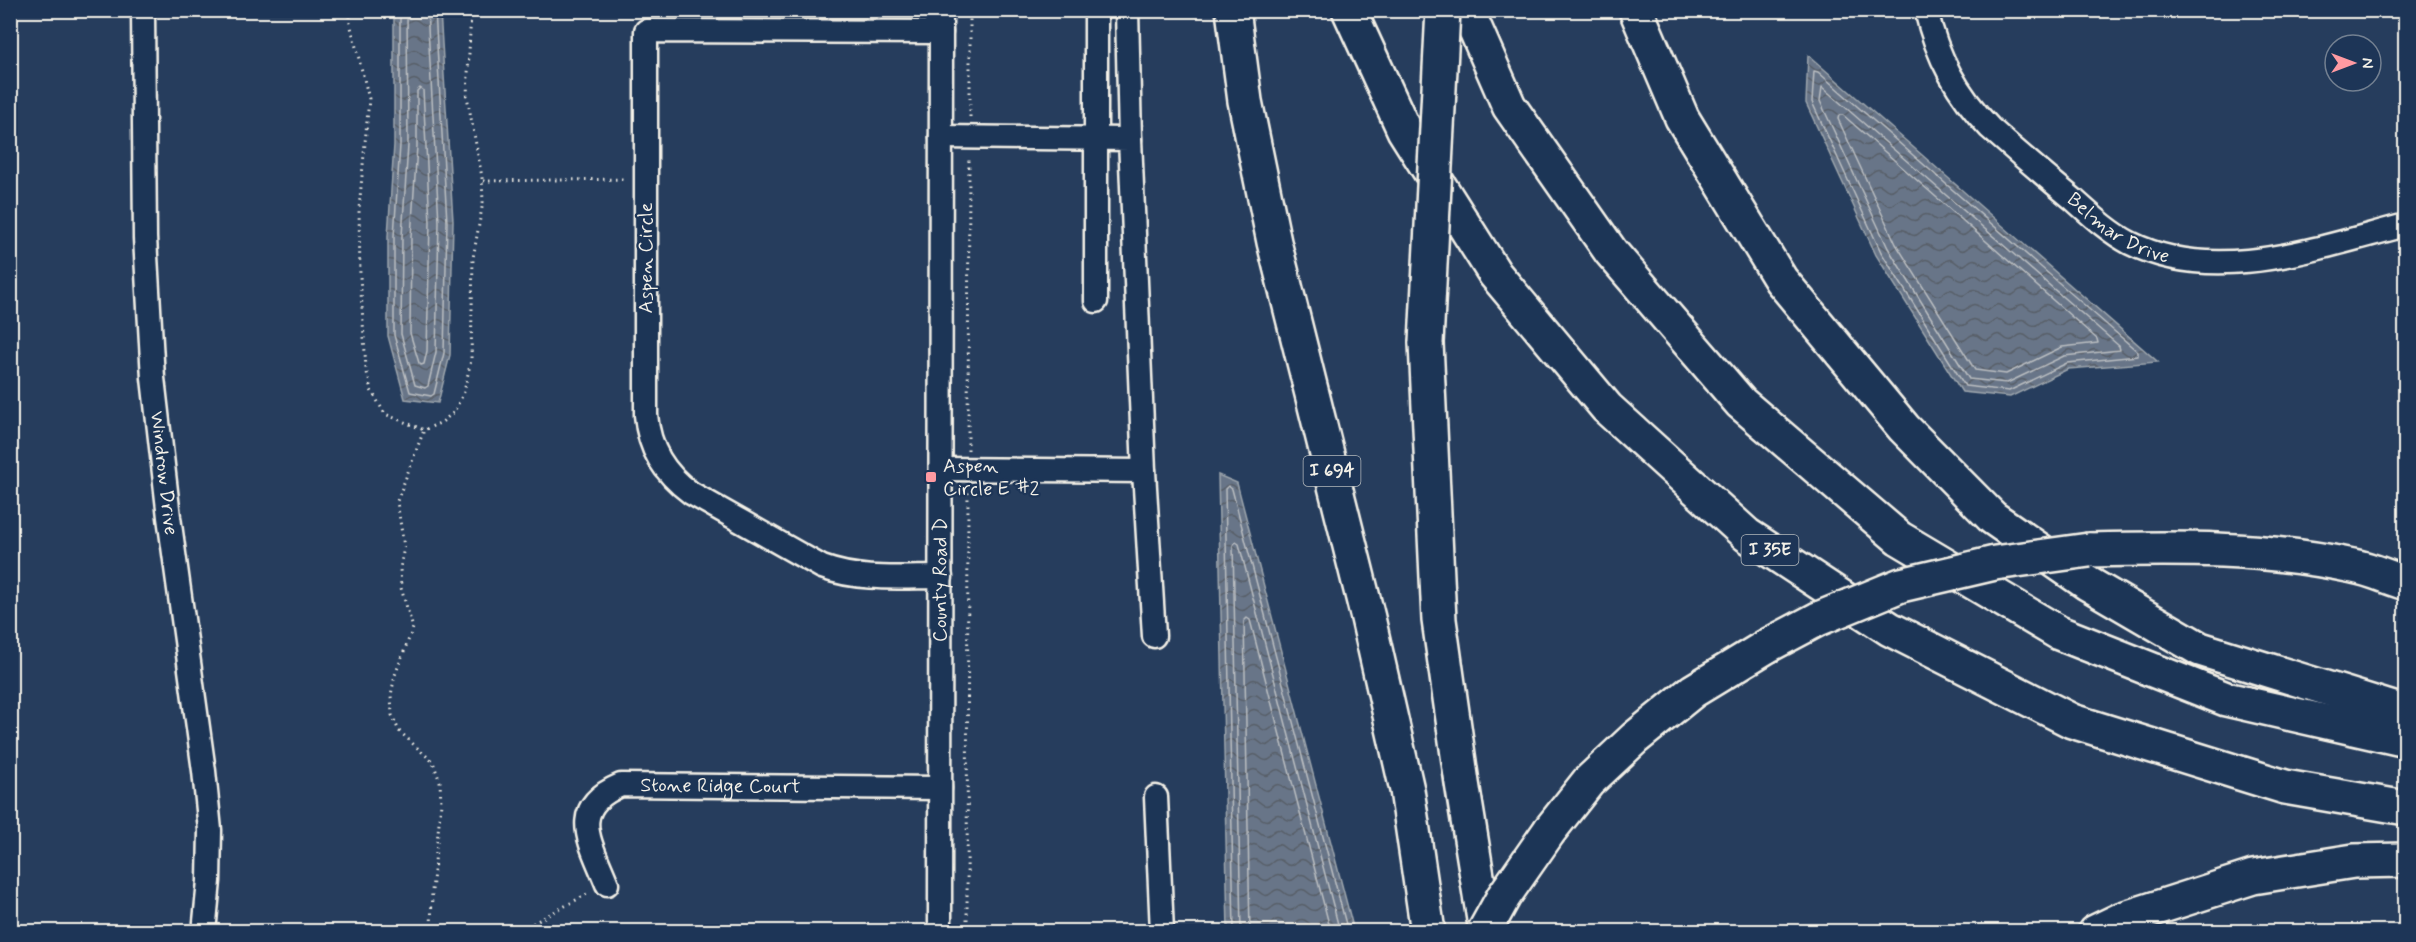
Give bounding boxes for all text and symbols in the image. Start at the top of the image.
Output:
north arrow [2323,33,2383,93]
text: N [2356,58,2377,68]
street label: Belmar Drive [2061,186,2172,270]
street label: Aspen Circle [633,202,660,313]
street label: Windrow Drive [143,410,185,537]
place label: Aspen Circle E #2 [943,453,1040,503]
road number: I 694 [1304,456,1360,486]
marker: Aspen Circle E #2 [924,470,938,484]
street label: County Road D [927,518,954,642]
road number: I 35E [1742,535,1798,565]
street label: Stone Ridge Court [640,772,801,801]

